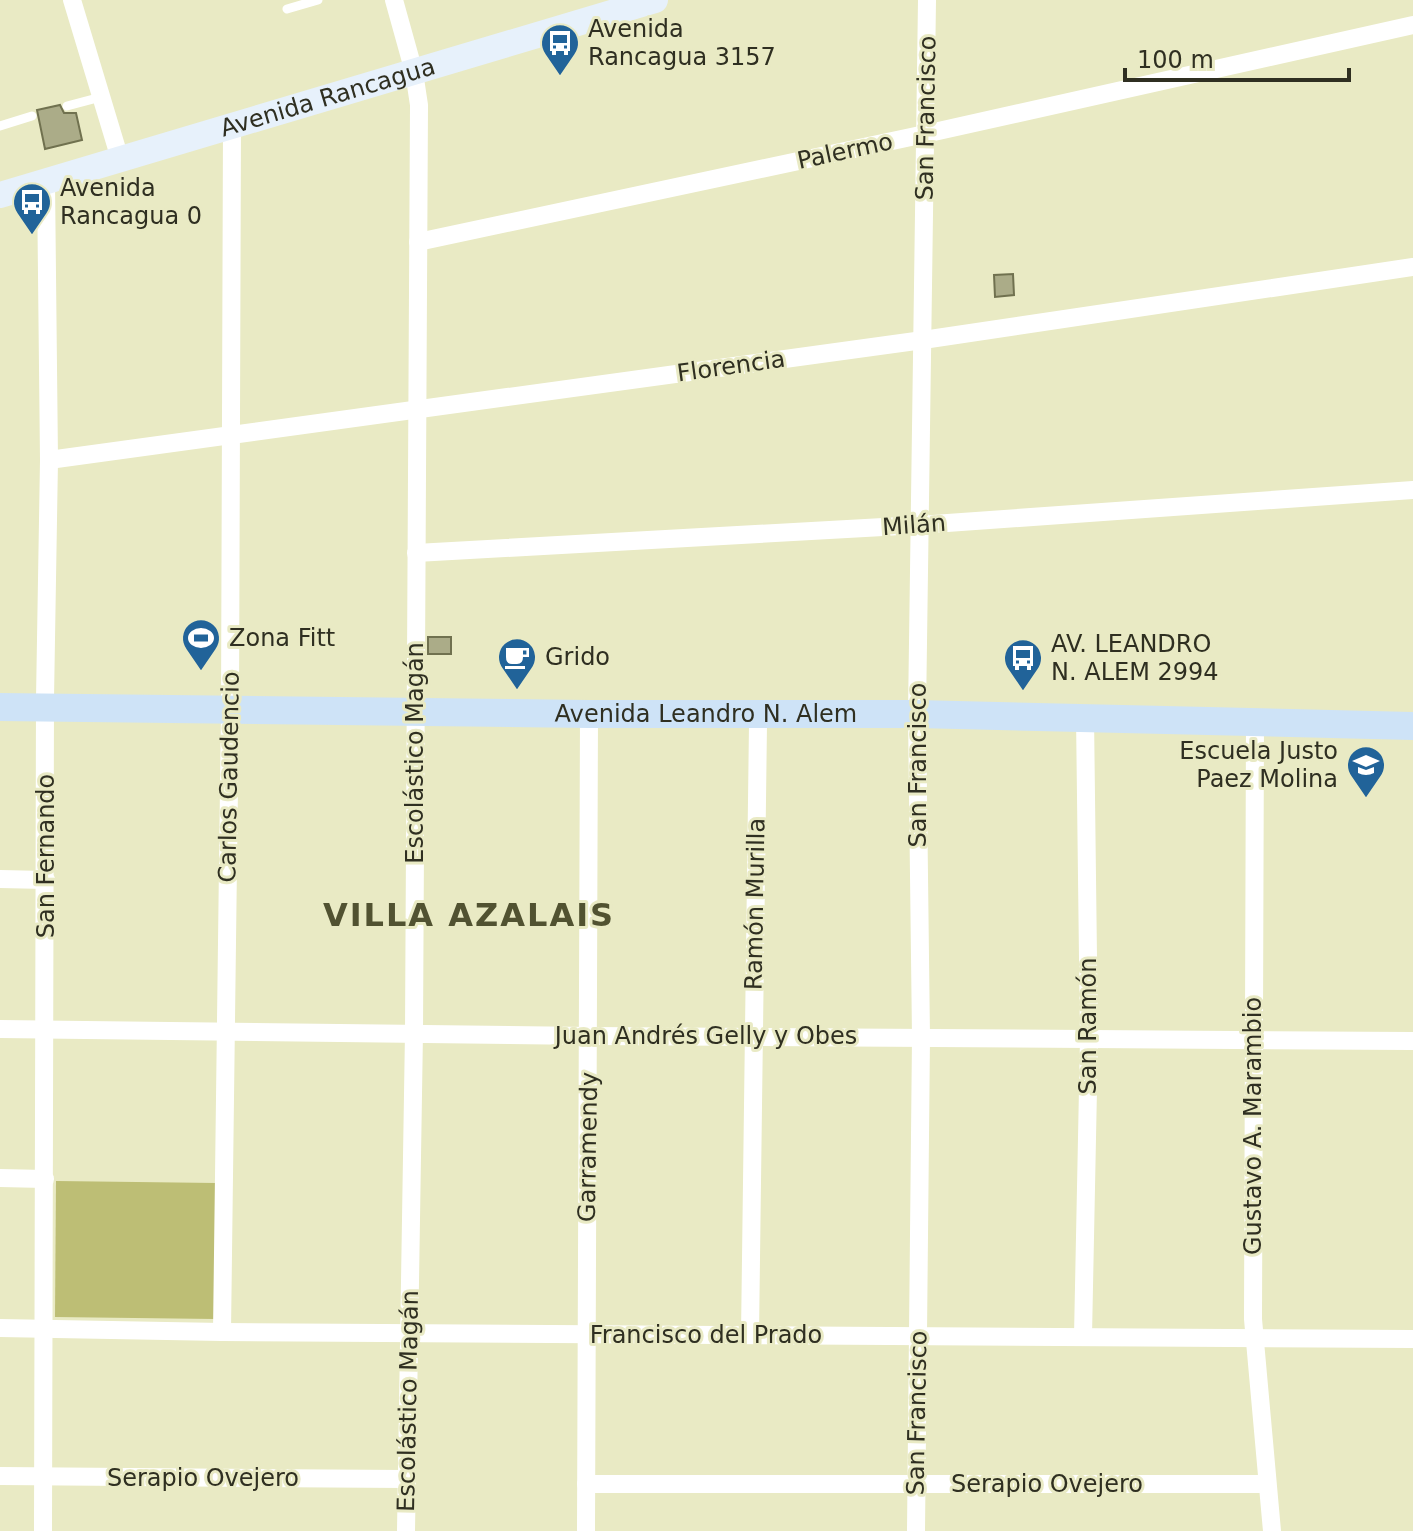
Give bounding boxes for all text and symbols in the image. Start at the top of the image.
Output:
place label: Avenida Rancagua 3157 [588,15,776,71]
bus stop icon: Avenida Rancagua 3157 [539,22,581,77]
scale bar [1125,32,1349,82]
street label: San Francisco [911,35,941,201]
text: 100 m [1137,46,1214,74]
street label: Avenida Rancagua [217,52,438,143]
street label: Palermo [795,127,895,175]
place label: Avenida Rancagua 0 [60,174,202,230]
bus stop icon: Avenida Rancagua 0 [11,181,53,236]
street label: Florencia [675,345,787,387]
street label: Milán [881,509,947,541]
sports icon: Zona Fitt [180,617,222,672]
place label: Zona Fitt [229,624,335,652]
place label: AV. LEANDRO N. ALEM 2994 [1051,630,1219,686]
cafe icon: Grido [496,636,538,691]
bus stop icon: AV. LEANDRO N. ALEM 2994 [1002,637,1044,692]
street label: Escolástico Magán [401,642,429,864]
place label: Grido [545,643,610,671]
street label: Carlos Gaudencio [213,671,245,883]
street label: San Francisco [904,683,932,847]
street label: Avenida Leandro N. Alem [555,700,857,728]
place label: Escuela Justo Paez Molina [1179,737,1338,793]
school or university icon: Escuela Justo Paez Molina [1345,744,1387,799]
street label: San Fernando [32,774,60,938]
street label: Ramón Murilla [739,818,771,990]
district label: VILLA AZALAIS [323,896,615,934]
street label: San Ramón [1074,958,1102,1094]
street label: Gustavo A. Marambio [1239,997,1267,1255]
street label: Juan Andrés Gelly y Obes [553,1022,857,1050]
street label: Garramendy [573,1072,603,1222]
street label: Escolástico Magán [392,1290,424,1512]
street label: Francisco del Prado [590,1321,822,1349]
street label: San Francisco [902,1330,932,1496]
street label: Serapio Ovejero [107,1464,299,1492]
street label: Serapio Ovejero [951,1470,1143,1498]

